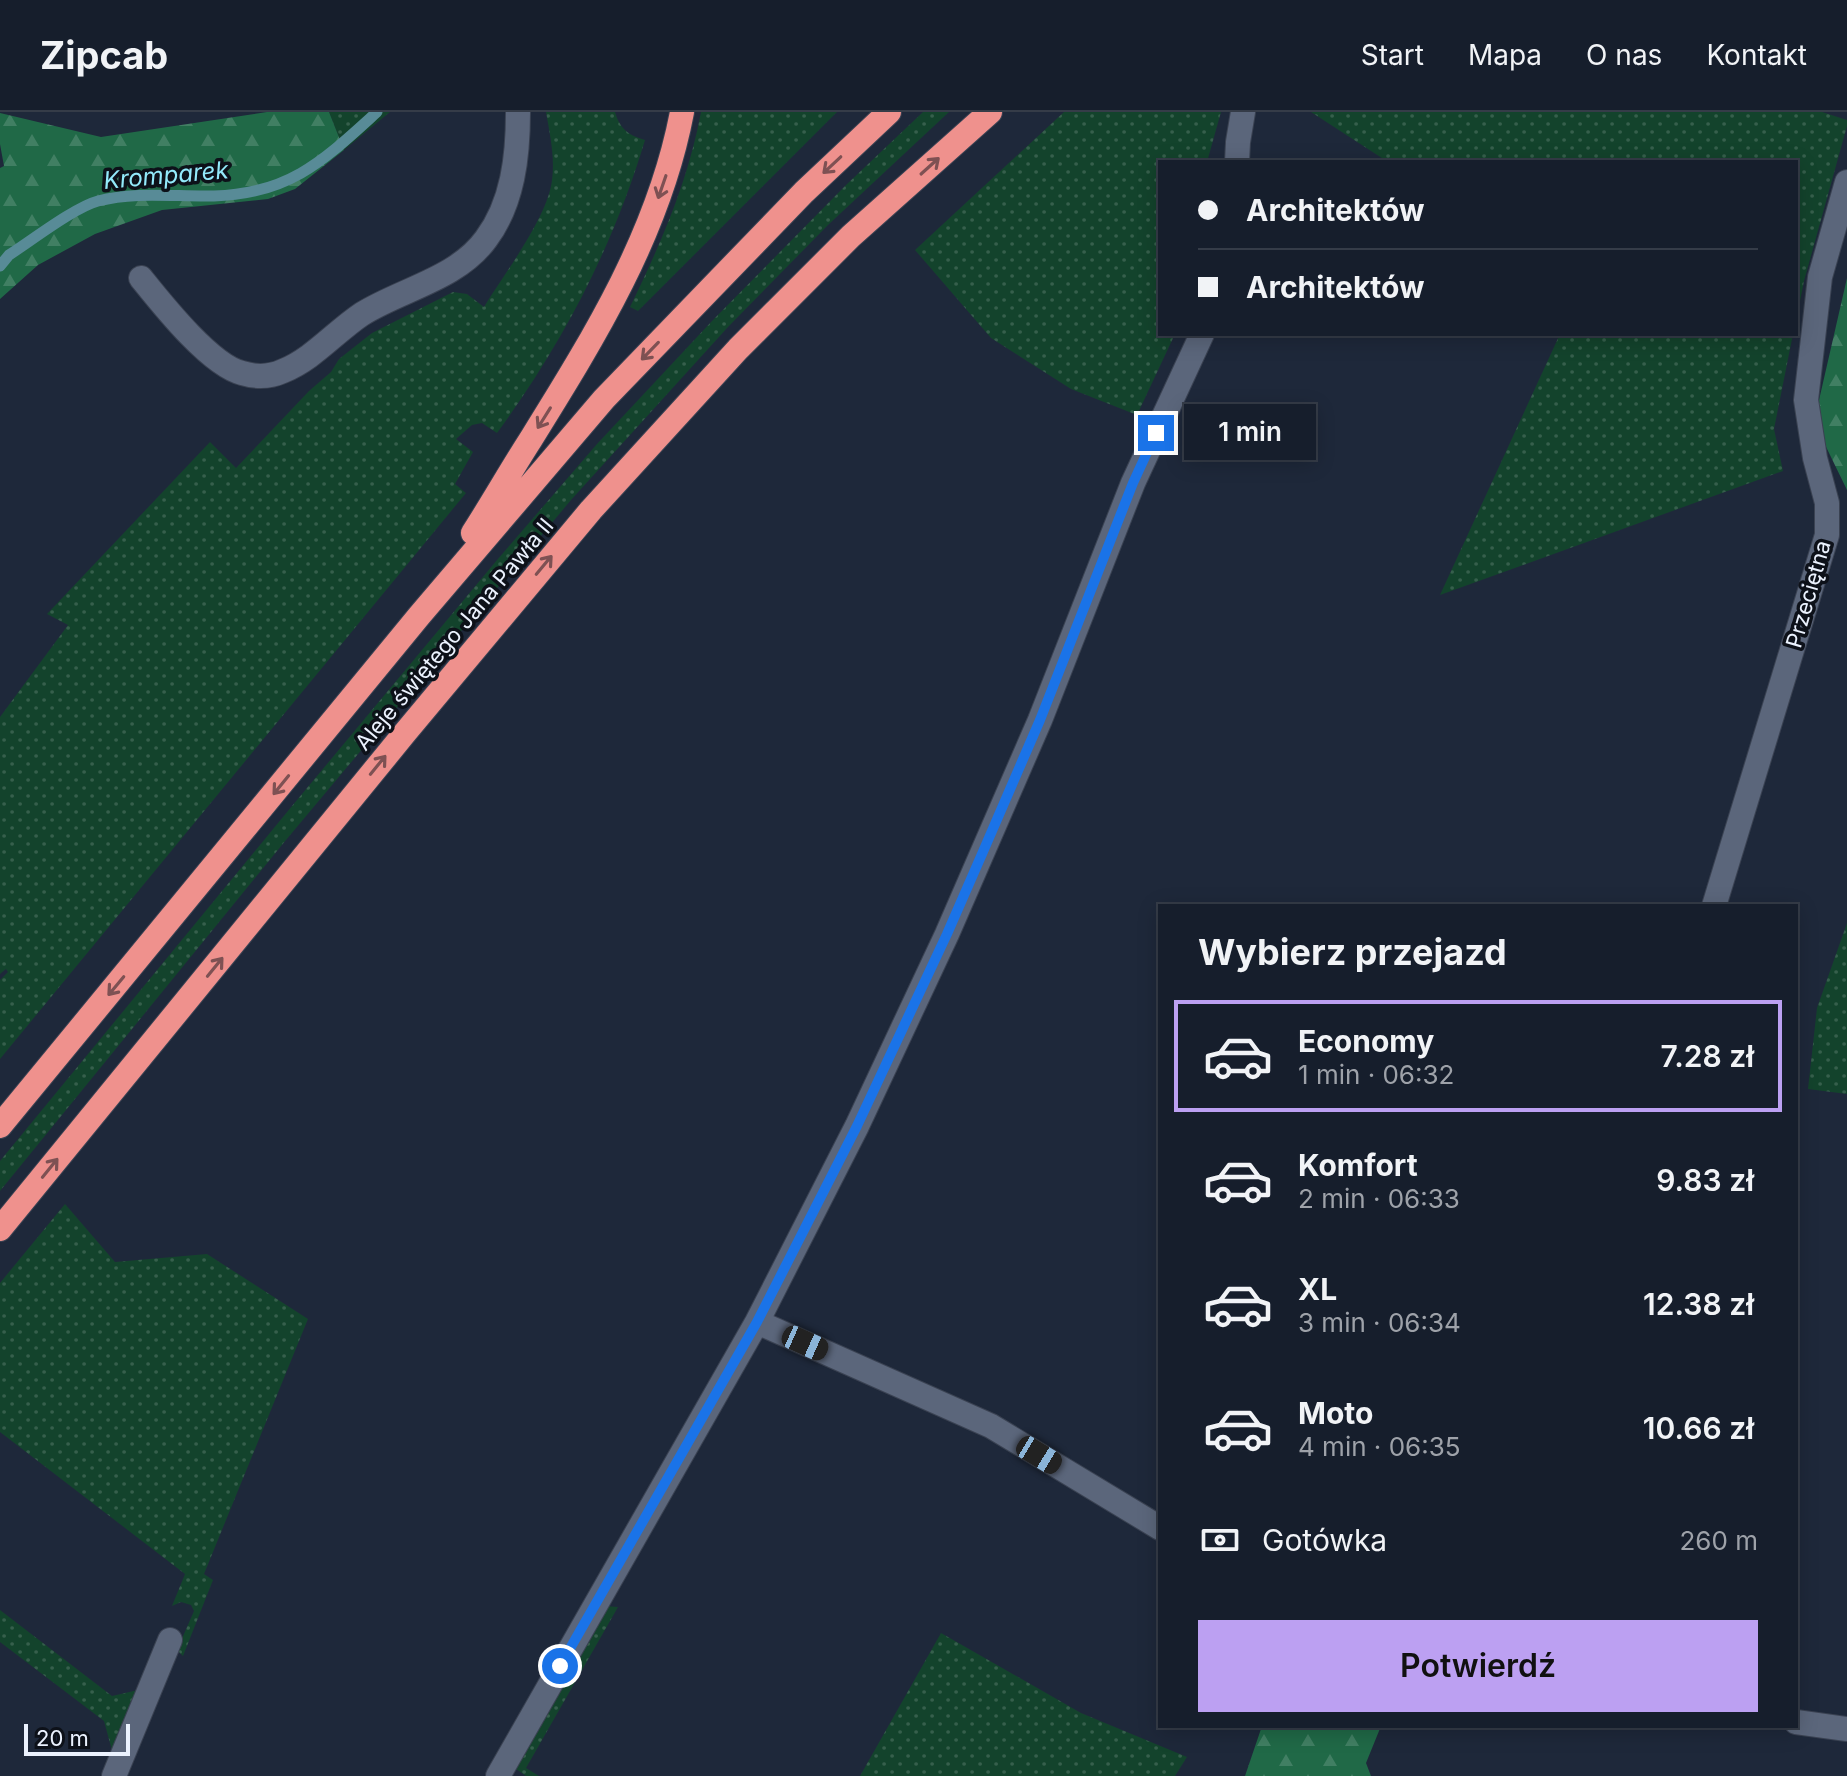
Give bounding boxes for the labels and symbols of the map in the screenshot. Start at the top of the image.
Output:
water label: Kromparek [102,155,230,195]
one-way arrow [822,156,842,175]
one-way arrow [920,157,940,175]
one-way arrow [654,174,668,199]
one-way arrow [641,341,660,360]
callout: 1 min [1184,405,1316,461]
one-way arrow [536,406,552,429]
route end [1138,415,1174,451]
street label: Aleje świętego Jana Pawła II [349,513,559,755]
street label: Przeciętna [1780,537,1836,651]
one-way arrow [535,556,553,576]
one-way arrow [369,755,387,776]
one-way arrow [272,774,289,795]
one-way arrow [205,957,223,978]
one-way arrow [107,975,125,996]
one-way arrow [41,1159,59,1179]
car [778,1322,832,1364]
car [1012,1432,1066,1478]
route start [542,1648,578,1684]
scale bar [24,1720,130,1756]

